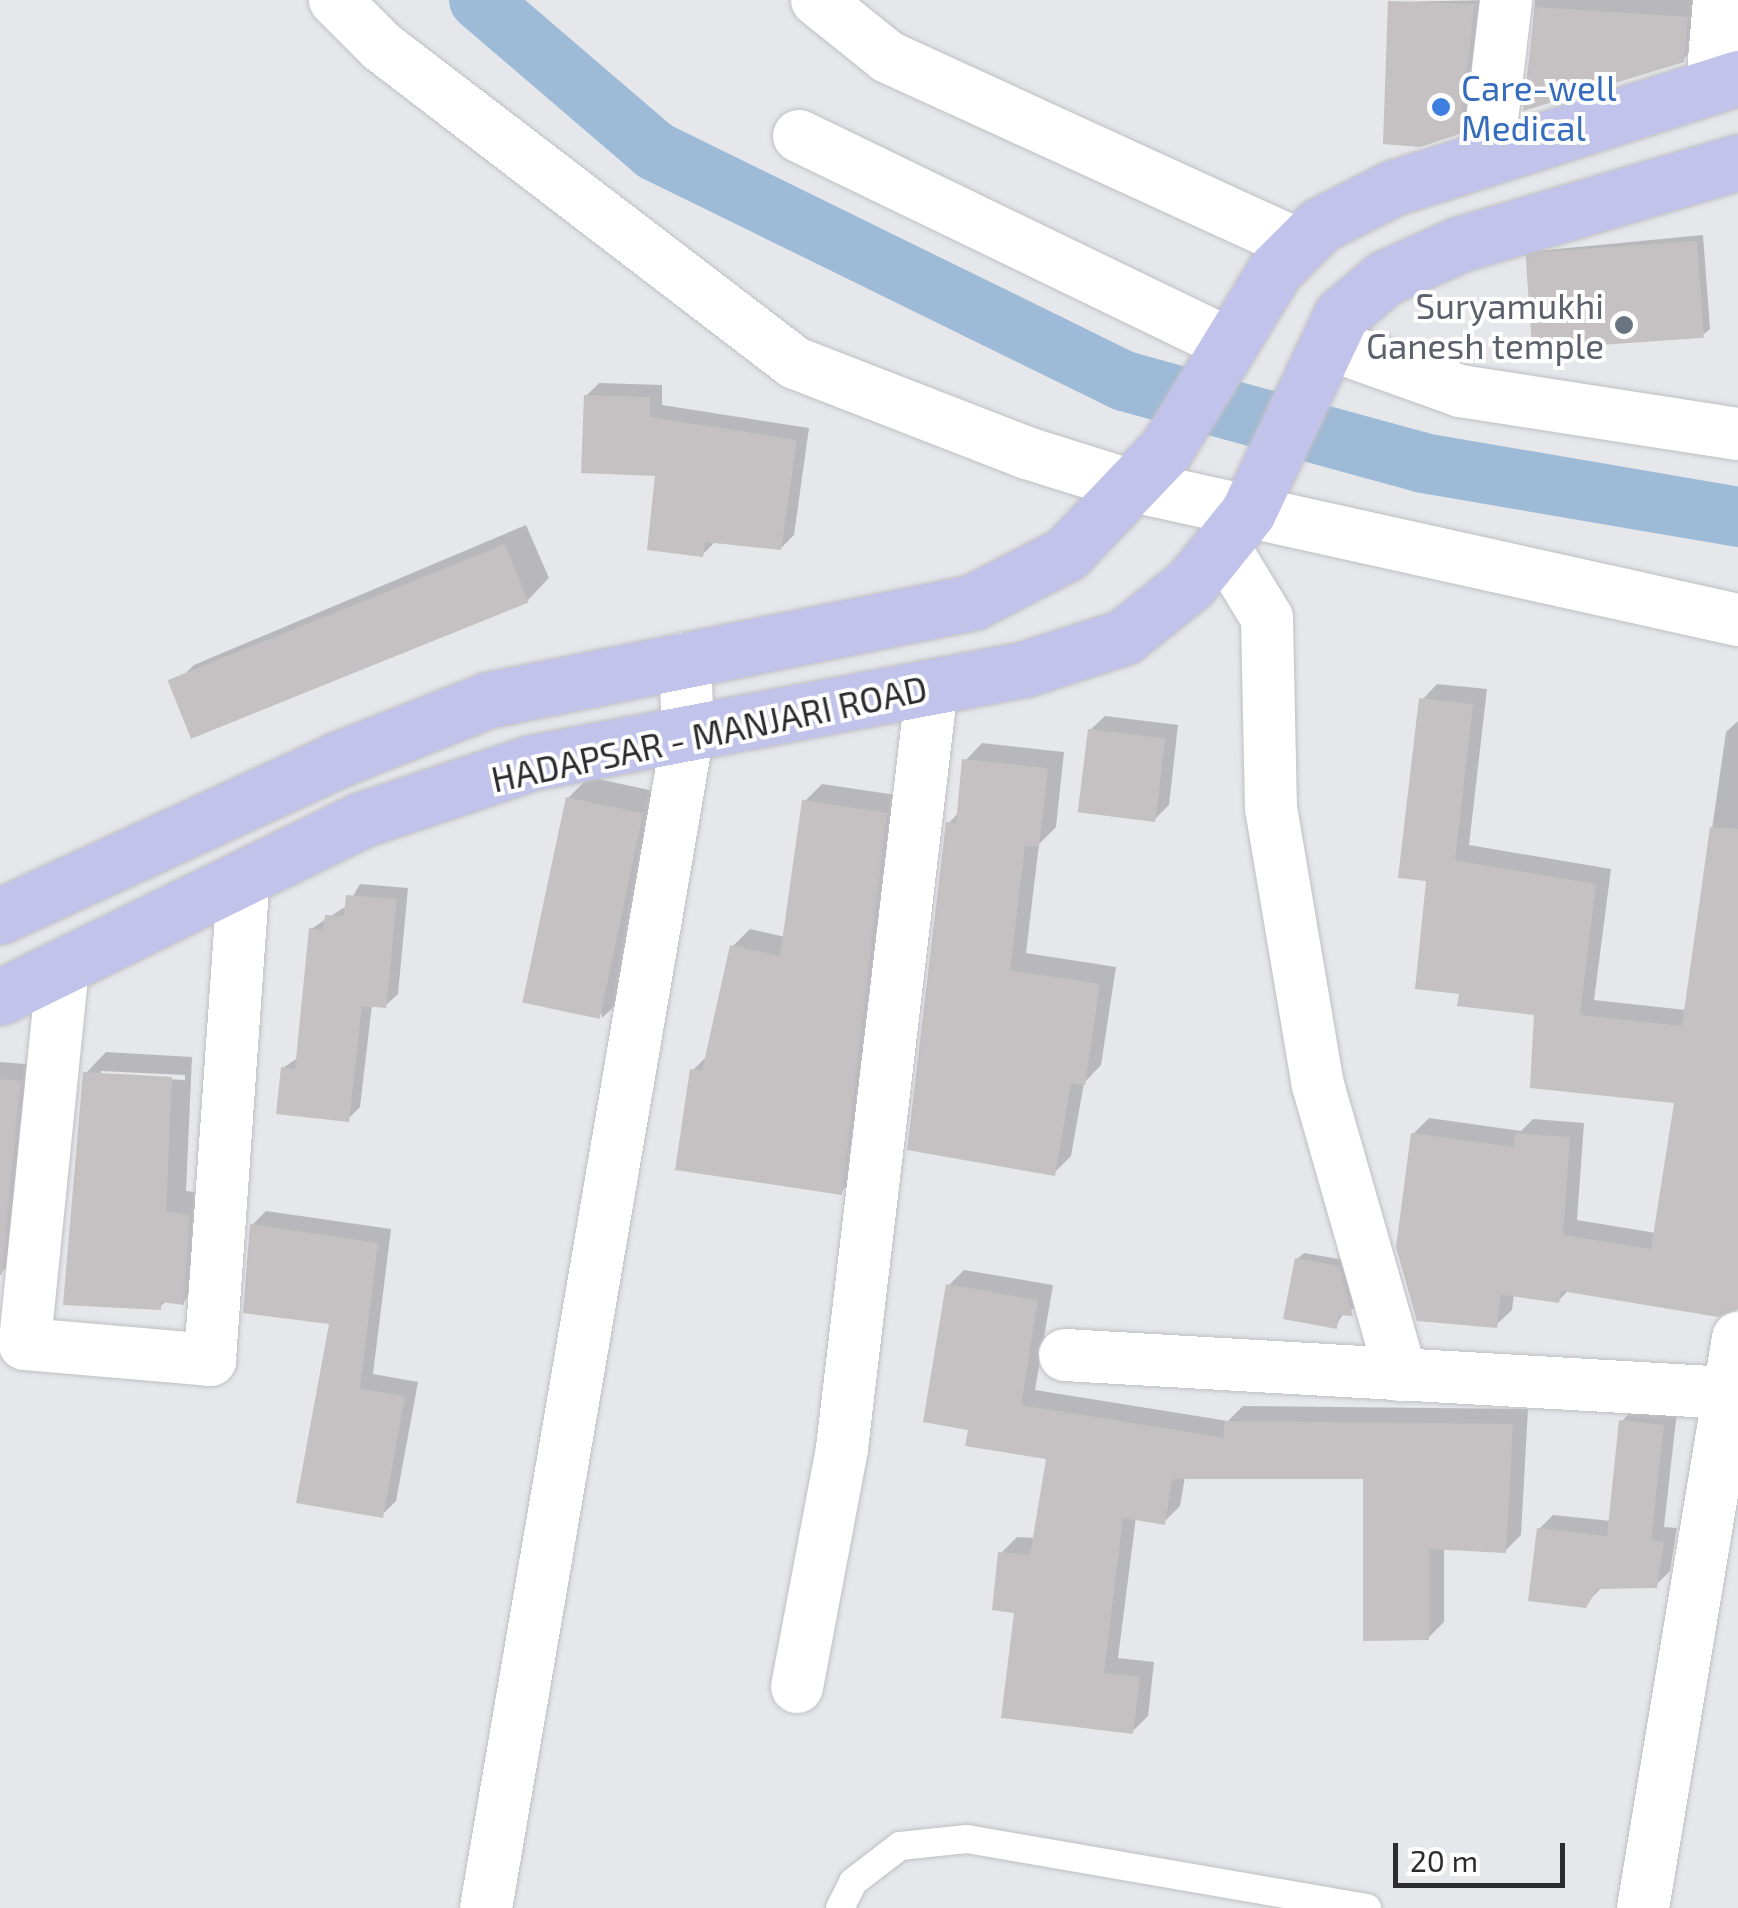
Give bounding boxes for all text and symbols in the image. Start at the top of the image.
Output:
place label: Care-well Medical [1461,66,1617,148]
marker: Care-well Medical [1430,96,1452,118]
place label: Suryamukhi Ganesh temple [1365,284,1604,366]
marker: Suryamukhi Ganesh temple [1613,314,1635,336]
street label: HADAPSAR - MANJARI ROAD [487,666,931,800]
scale bar [1398,1823,1570,1885]
text: 20 m [1410,1842,1478,1878]

